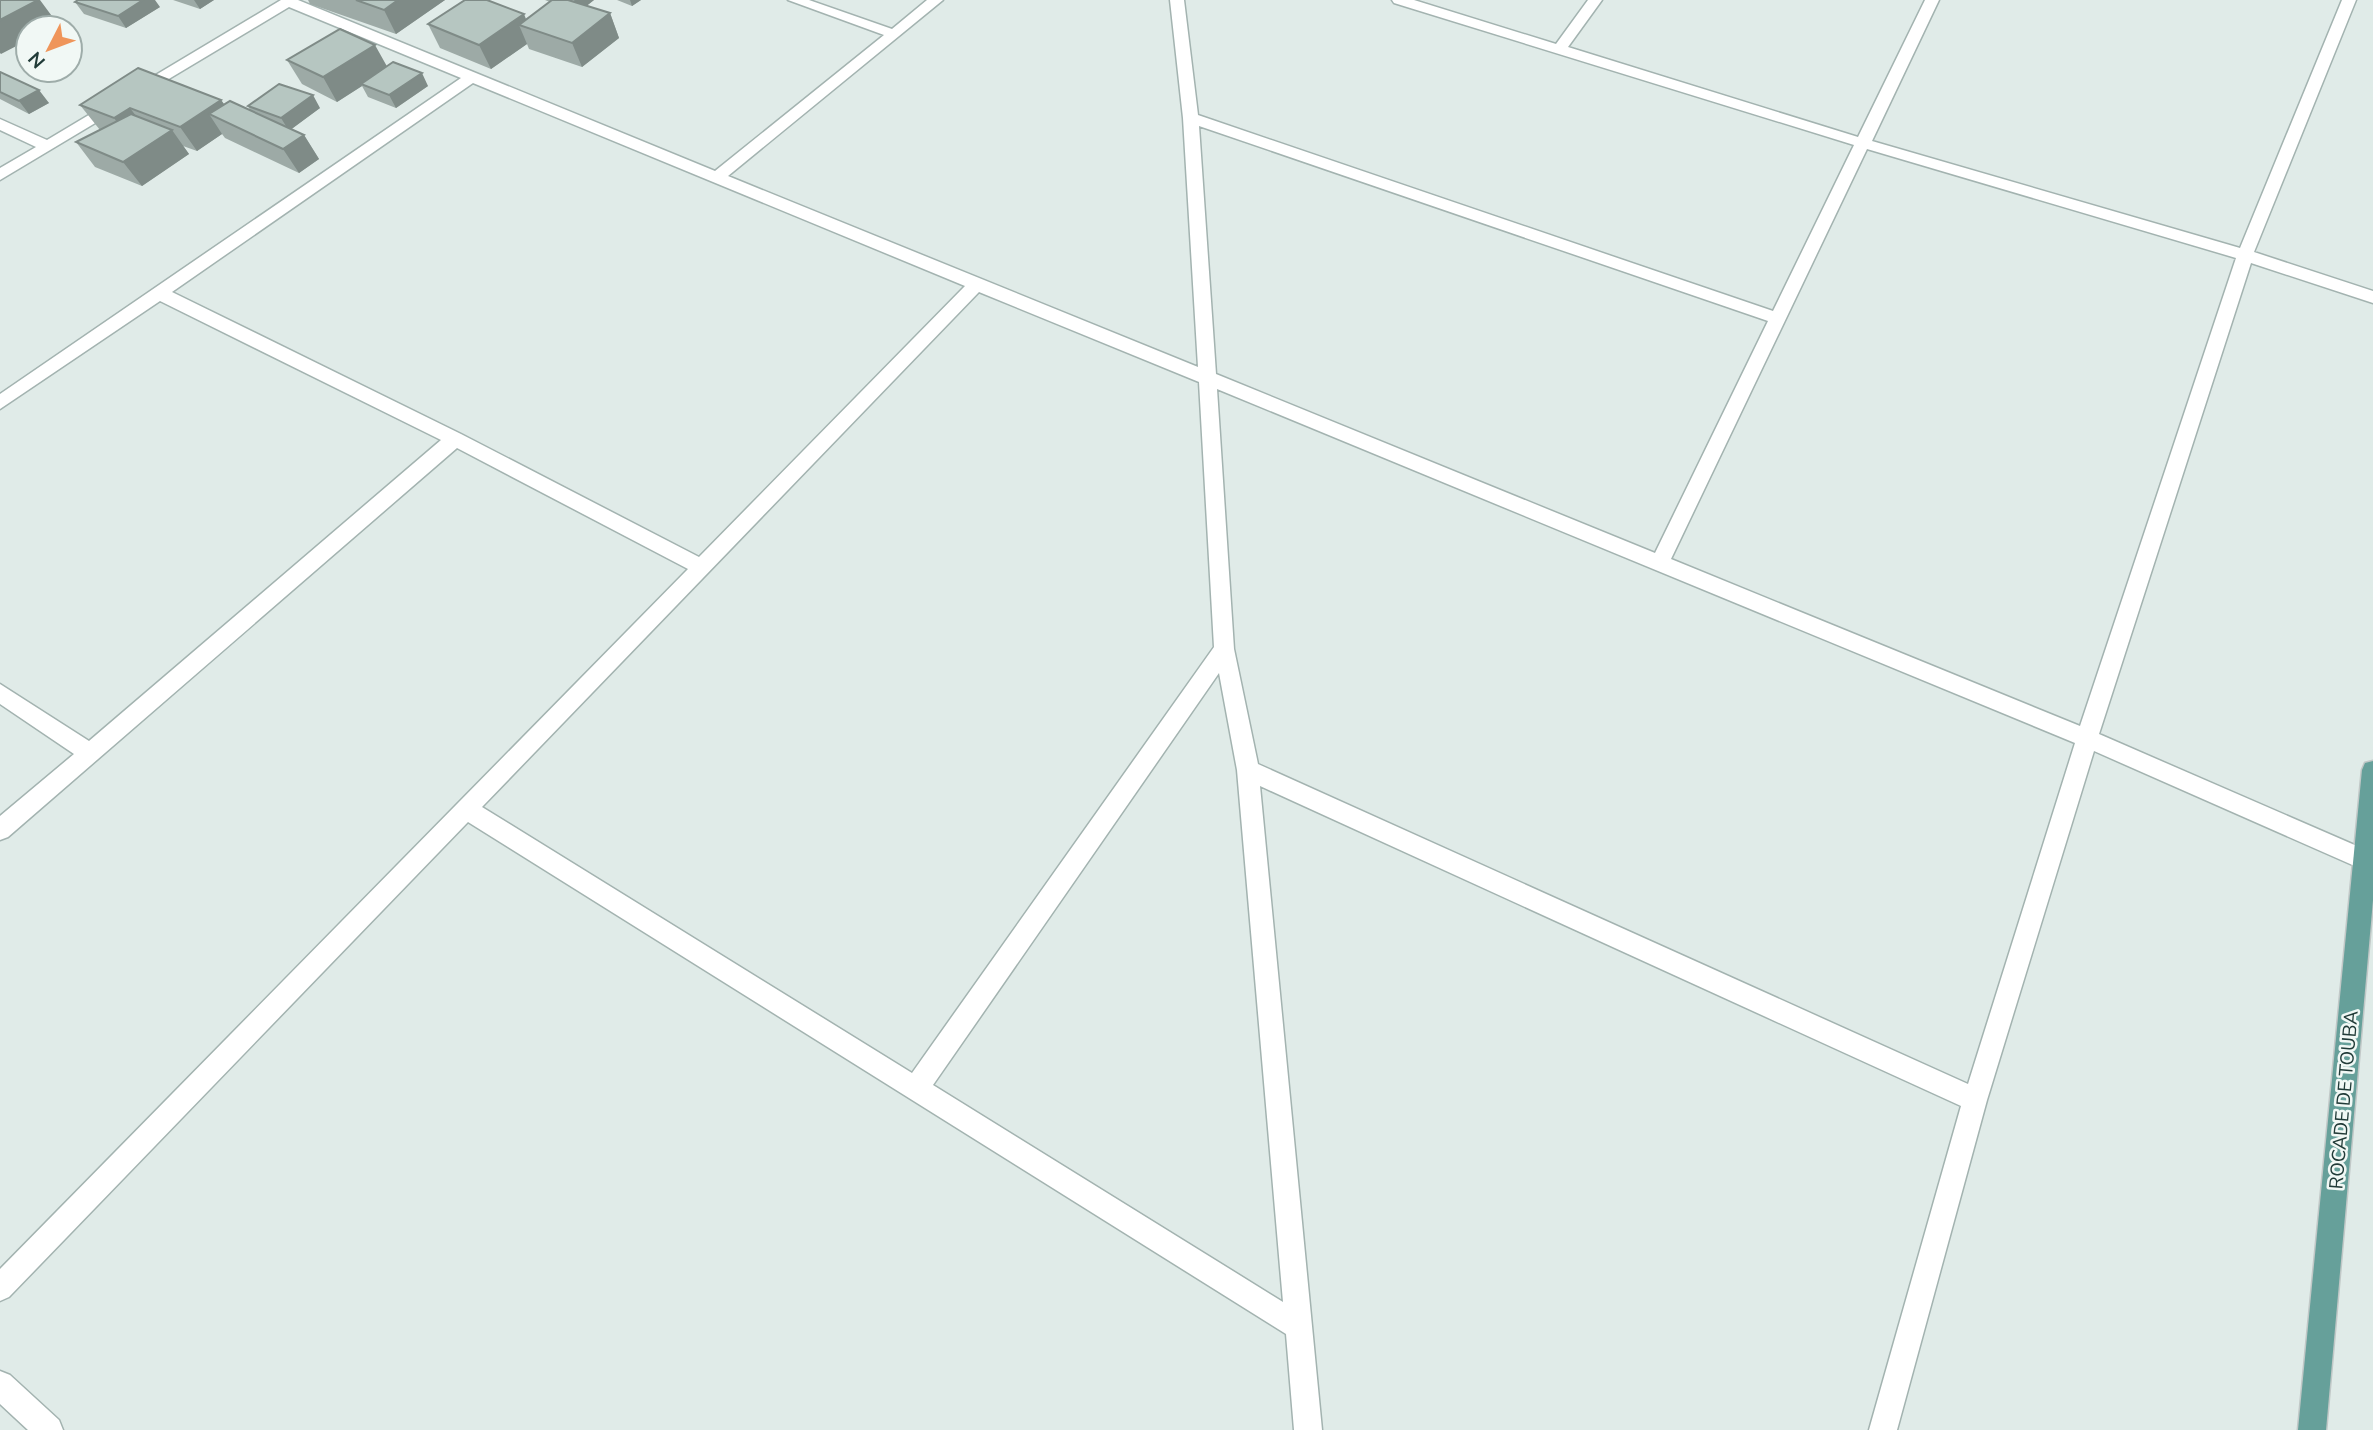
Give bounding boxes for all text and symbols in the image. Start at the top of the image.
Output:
north arrow [14,14,84,84]
text: N [23,46,52,74]
street label: ROCADE DE TOUBA [2323,1009,2365,1190]

